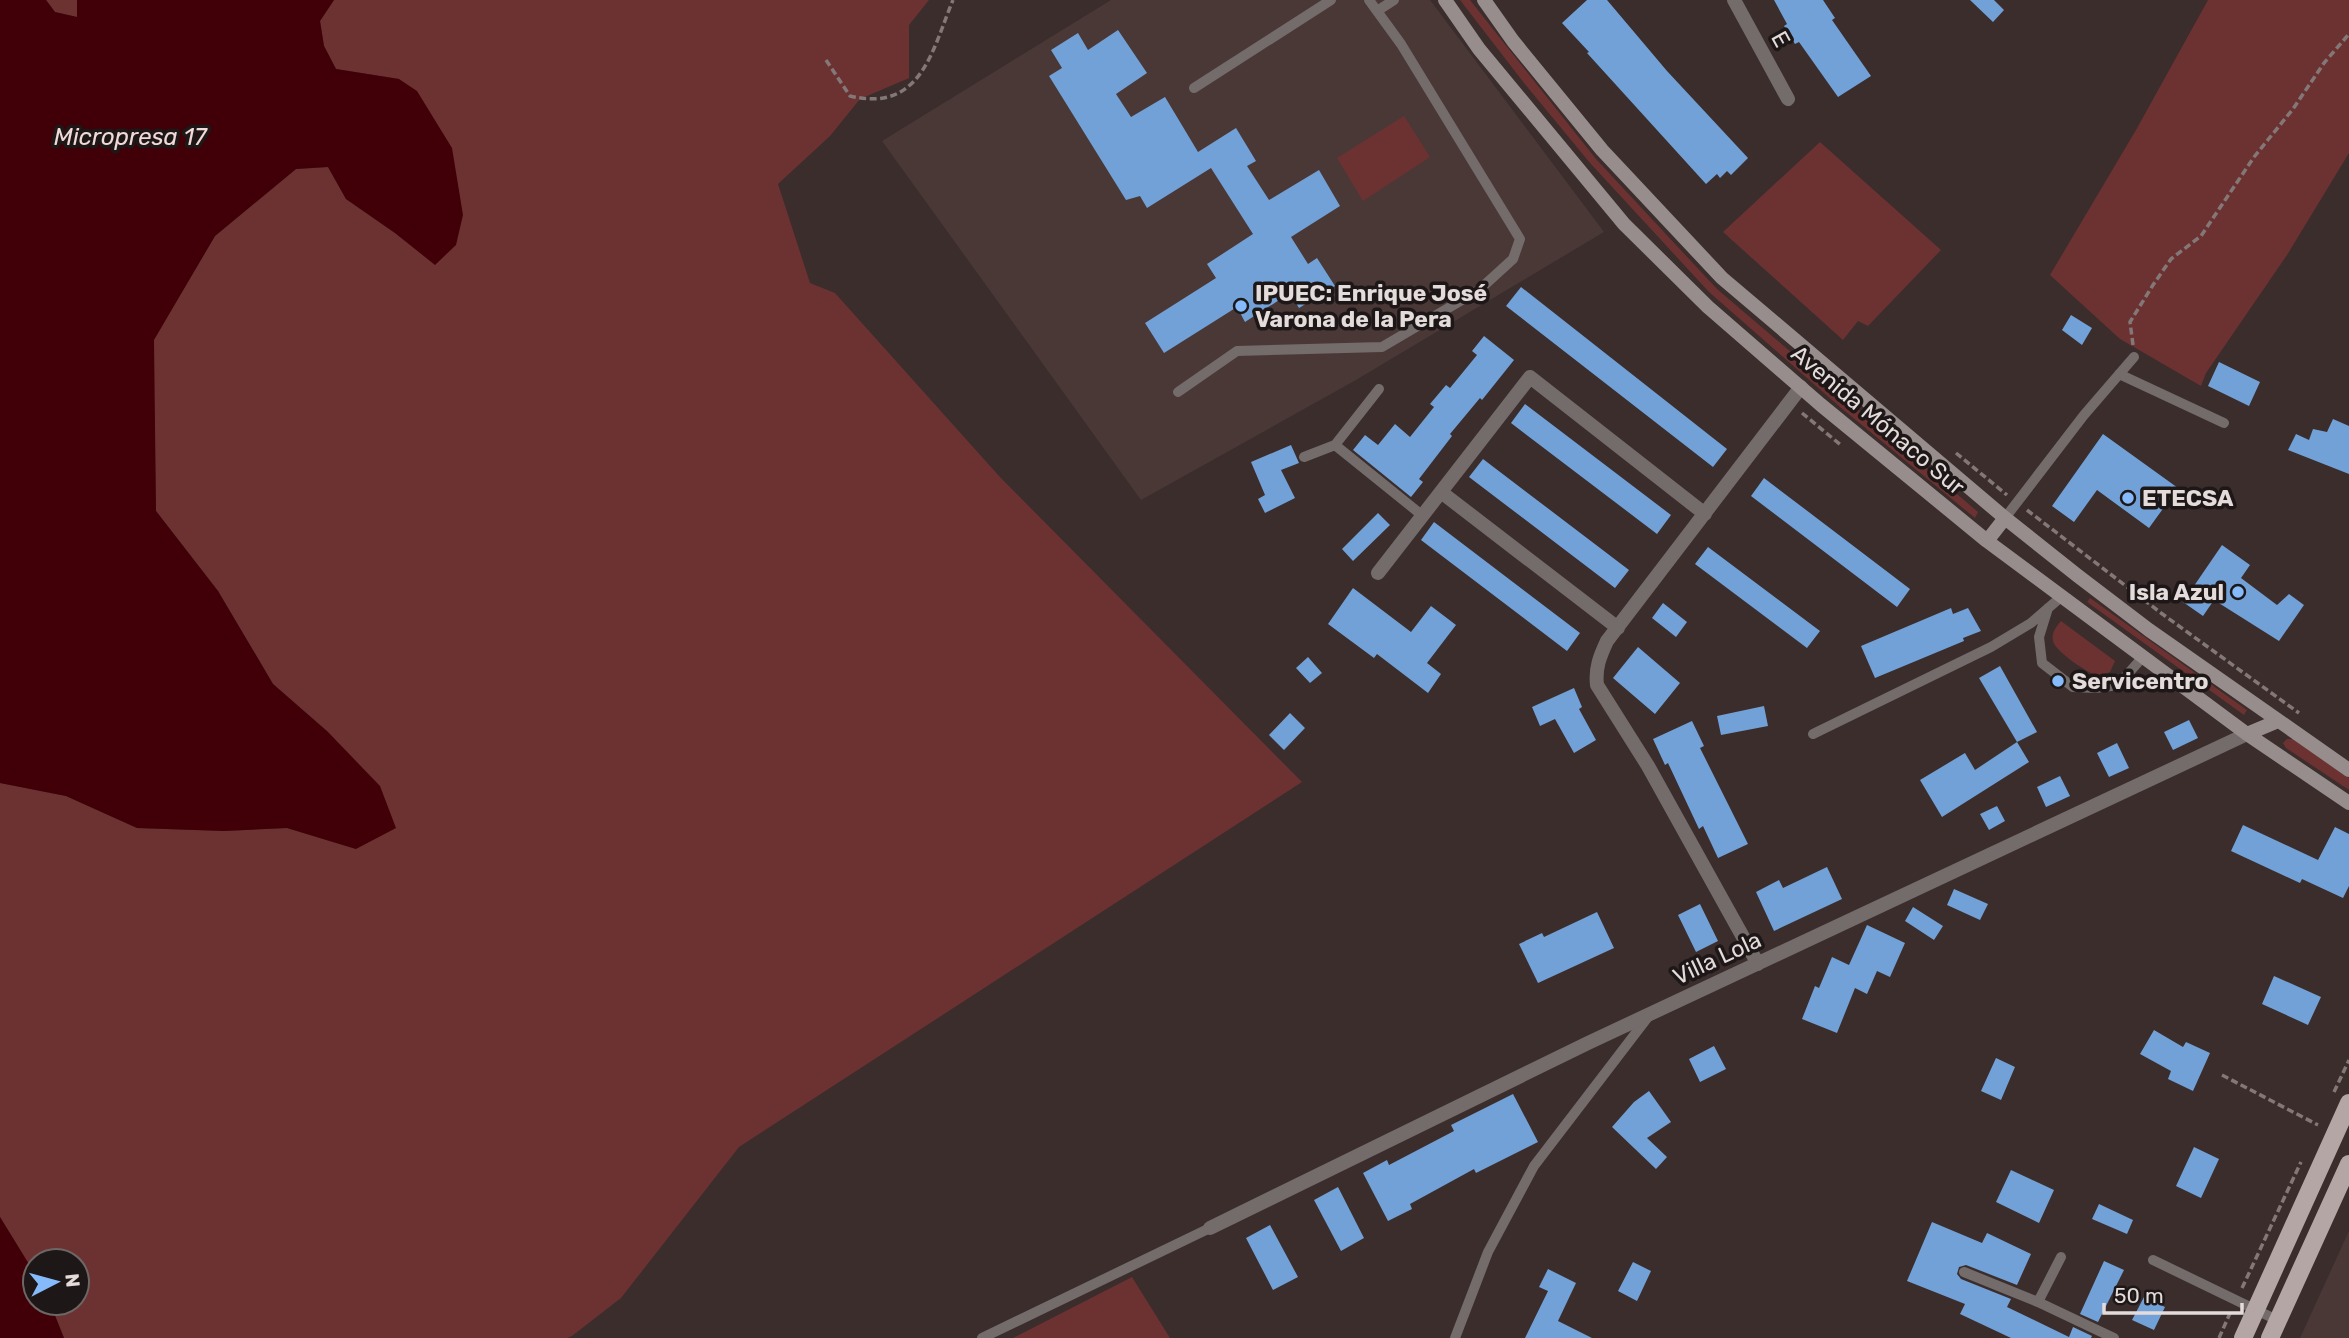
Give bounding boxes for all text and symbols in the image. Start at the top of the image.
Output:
street label: E [1765,26,1797,52]
water label: Micropresa 17 [54,123,208,151]
place label: IPUEC: Enrique José Varona de la Pera [1255,279,1487,333]
marker: IPUEC: Enrique José Varona de la Pera [1233,298,1249,314]
street label: Avenida Mónaco Sur [1786,339,1971,501]
place label: ETECSA [2142,484,2234,512]
marker: ETECSA [2120,490,2136,506]
place label: Isla Azul [2129,578,2224,606]
marker: Isla Azul [2230,584,2246,600]
place label: Servicentro [2072,667,2209,695]
marker: Servicentro [2050,673,2066,689]
street label: Villa Lola [1668,925,1766,991]
north arrow [21,1247,91,1317]
text: N [60,1272,85,1288]
scale bar [2104,1272,2242,1316]
text: 50 m [2114,1283,2164,1308]

